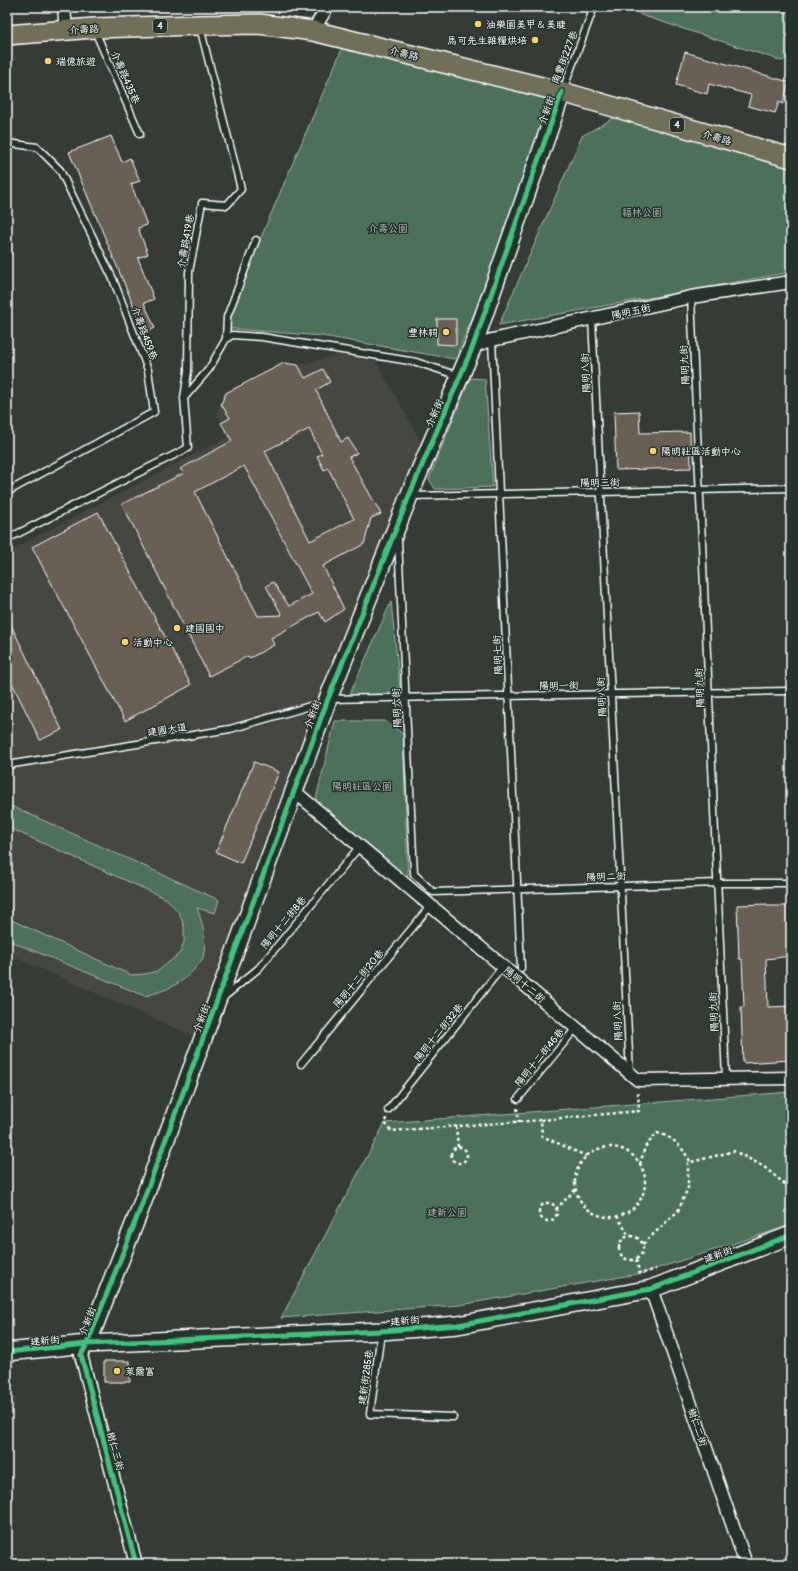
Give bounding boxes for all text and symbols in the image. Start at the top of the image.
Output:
road number: 4 [153,19,167,33]
marker: 油樂園美甲＆美睫 [473,19,483,29]
place label: 油樂園美甲＆美睫 [486,19,566,31]
street label: 介壽路 [69,23,99,37]
street label: 南豐街227巷 [549,28,581,86]
place label: 馬可先生雜糧烘培 [447,35,527,47]
marker: 馬可先生雜糧烘培 [530,35,540,45]
street label: 介壽路 [388,45,420,63]
street label: 介壽路435巷 [108,49,143,107]
marker: 瑞億旅遊 [43,56,53,66]
place label: 瑞億旅遊 [56,56,96,68]
street label: 介新街 [536,94,558,126]
road number: 4 [670,118,684,132]
street label: 介壽路 [701,128,733,148]
park label: 福林公園 [622,207,662,219]
street label: 介壽路419巷 [175,212,197,269]
park label: 介壽公園 [368,223,408,235]
street label: 陽明五街 [610,302,652,322]
street label: 介壽路459巷 [128,305,160,363]
place label: 豐林祠 [408,327,438,339]
marker: 豐林祠 [441,327,451,337]
street label: 陽明九街 [678,345,692,385]
street label: 陽明八街 [579,353,593,393]
street label: 介新街 [424,397,446,430]
marker: 陽明社區活動中心 [648,446,658,456]
place label: 陽明社區活動中心 [661,446,741,458]
street label: 陽明三街 [580,477,620,489]
marker: 建國國中 [172,623,182,633]
place label: 建國國中 [185,623,225,635]
street label: 陽明七街 [491,635,505,675]
marker: 活動中心 [120,637,130,647]
place label: 活動中心 [133,637,173,649]
street label: 陽明九街 [693,668,707,708]
street label: 陽明八街 [595,677,609,717]
street label: 陽明一街 [539,680,579,692]
street label: 陽明六街 [390,688,404,728]
street label: 介新街 [302,698,324,730]
street label: 建國大道 [146,721,188,739]
park label: 陽明社區公園 [332,781,392,793]
street label: 陽明二街 [586,870,626,884]
street label: 陽明十二街8巷 [258,893,310,951]
street label: 陽明十二街20巷 [331,946,387,1010]
street label: 陽明十二街 [501,964,547,1005]
street label: 陽明九街 [707,992,721,1032]
street label: 陽明十二街32巷 [412,1000,466,1064]
street label: 陽明八街 [611,1001,625,1041]
street label: 介新街 [191,1002,213,1034]
street label: 陽明十二街46巷 [513,1025,568,1089]
park label: 建新公園 [427,1207,467,1219]
street label: 建新街 [702,1244,735,1266]
street label: 介新街 [77,1305,99,1338]
street label: 建新街 [390,1314,421,1328]
street label: 建新街 [30,1334,61,1348]
street label: 建新街285巷 [356,1348,376,1406]
marker: 萊爾富 [112,1366,122,1376]
place label: 萊爾富 [125,1366,155,1378]
street label: 樹仁二街 [685,1406,709,1448]
street label: 樹仁三街 [104,1430,126,1472]

